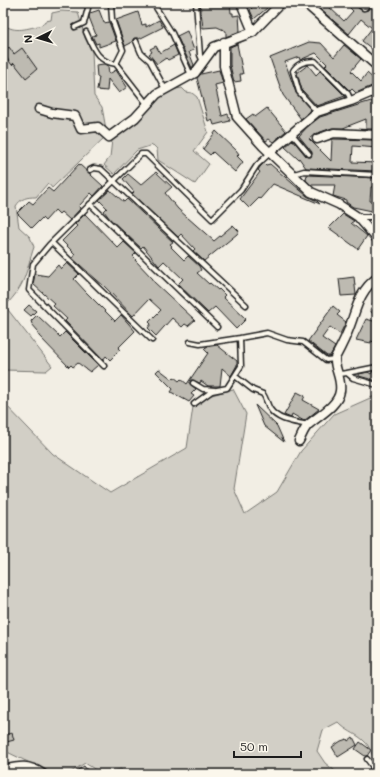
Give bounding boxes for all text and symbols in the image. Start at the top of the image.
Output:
north arrow [18,18,58,58]
text: N [20,34,35,44]
scale bar [234,733,301,759]
text: 50 m [240,738,268,754]

